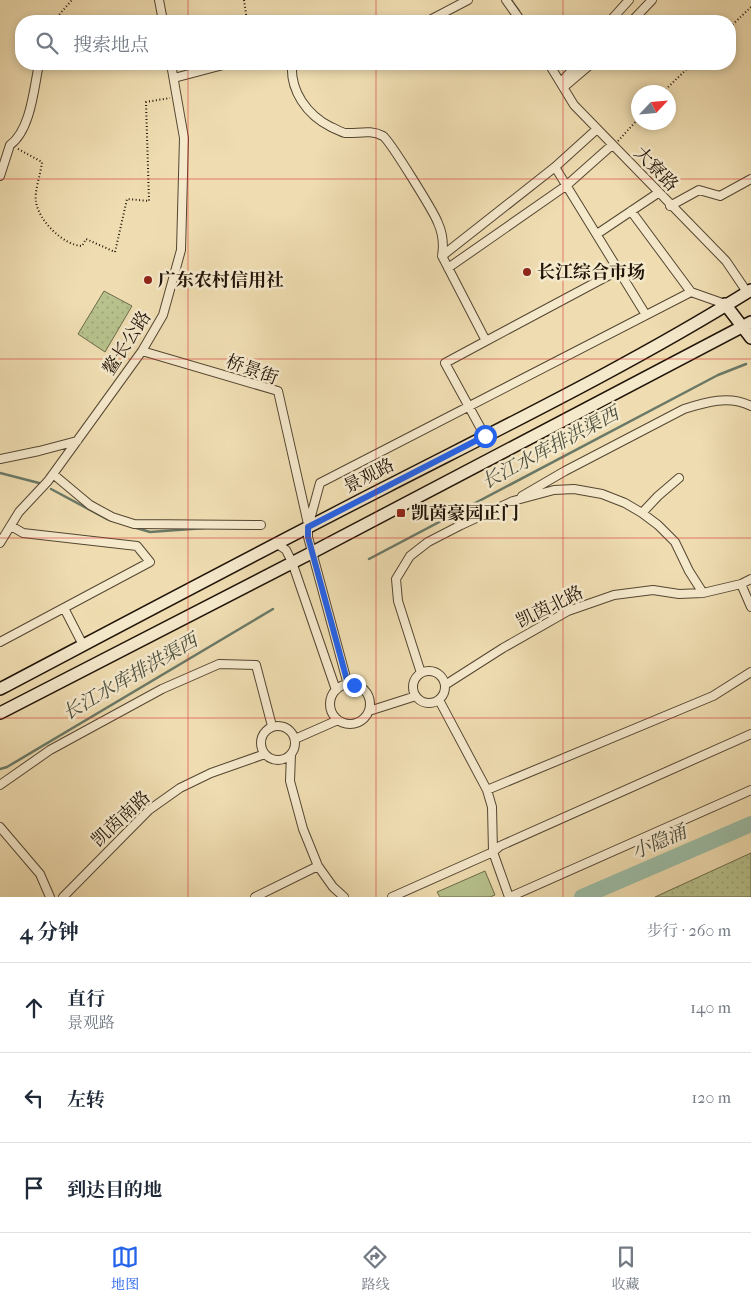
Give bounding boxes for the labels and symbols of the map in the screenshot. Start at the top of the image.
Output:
north arrow [631,85,676,130]
street label: 大寮路 [630,142,682,196]
place label: 长江综合市场 [537,262,645,283]
marker: 长江综合市场 [521,266,533,278]
place label: 广东农村信用社 [158,270,284,291]
marker: 广东农村信用社 [142,274,154,286]
street label: 鳌长公路 [99,307,155,379]
street label: 桥景街 [223,351,281,389]
water label: 长江水库排洪渠西 [478,401,625,493]
route start [474,425,497,448]
street label: 景观路 [340,454,398,498]
place label: 凯茵豪园正门 [411,503,519,524]
marker: 凯茵豪园正门 [395,507,407,519]
street label: 凯茵北路 [513,582,587,632]
water label: 长江水库排洪渠西 [59,628,204,725]
route end [343,674,366,697]
street label: 凯茵南路 [88,787,154,851]
water label: 小隐涌 [628,820,691,863]

